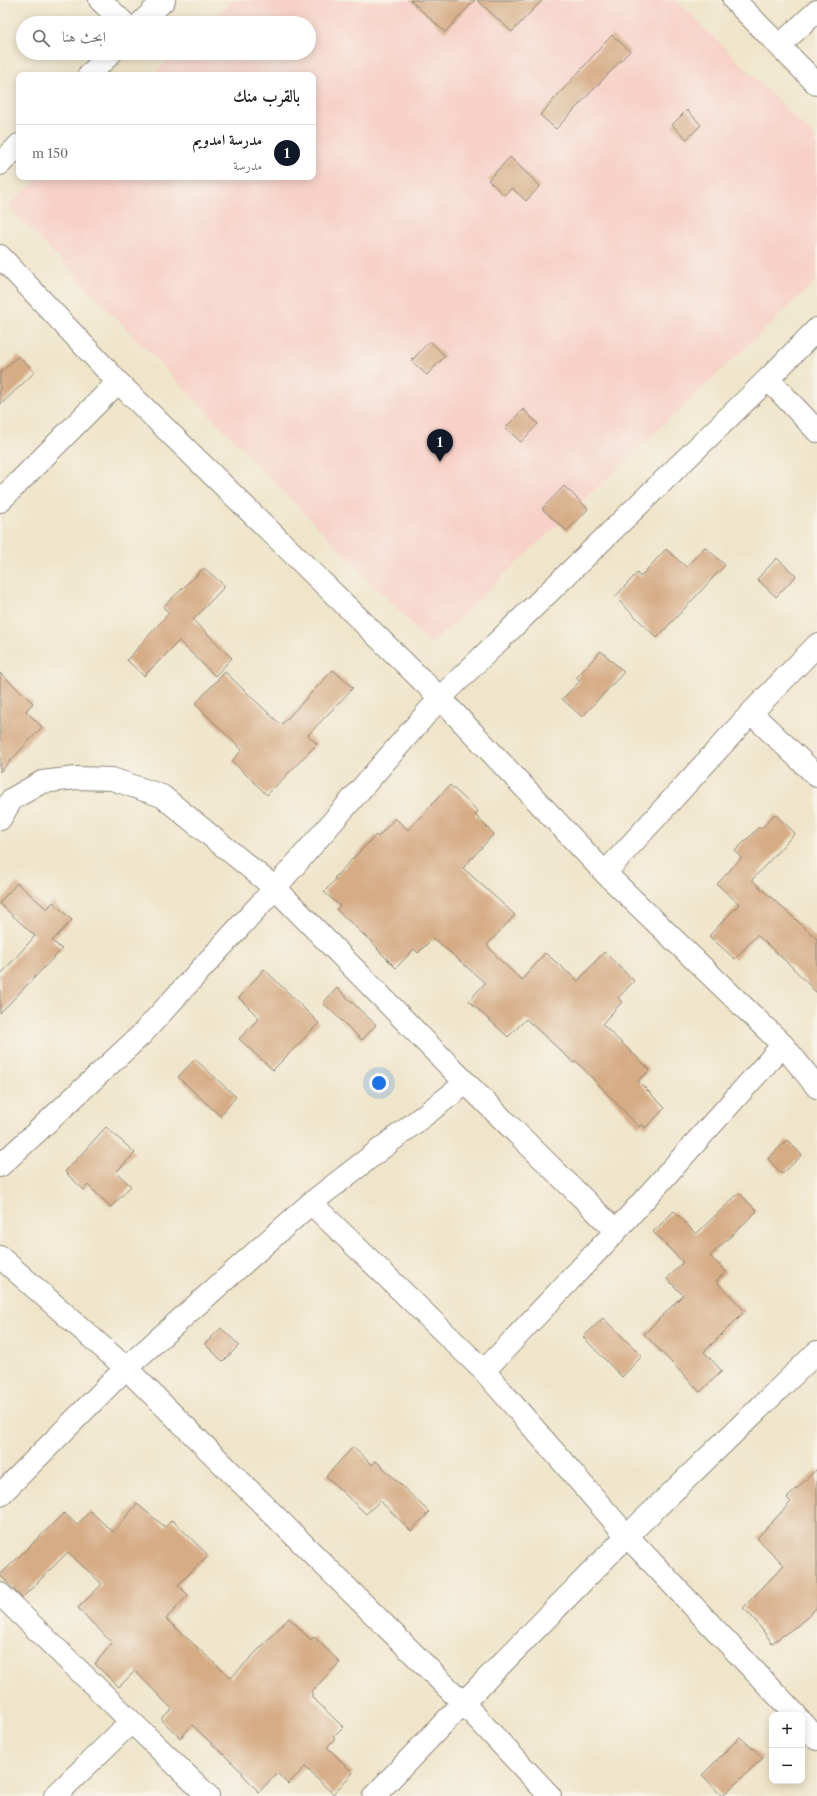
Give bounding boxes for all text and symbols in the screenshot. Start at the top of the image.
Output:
search box [16,16,316,60]
icon: search [30,27,52,49]
text: ابحث هنا [62,27,106,46]
text: بالقرب منك [233,86,300,106]
text: مدرسة امدويم [193,130,262,149]
text: 150 m [32,145,68,161]
text: 1 [284,145,290,161]
text: مدرسة [233,157,262,173]
pin: 1 [427,429,453,462]
your location [369,1073,389,1093]
map controls [769,1712,805,1784]
button: + [769,1712,805,1748]
button: − [769,1748,805,1784]

